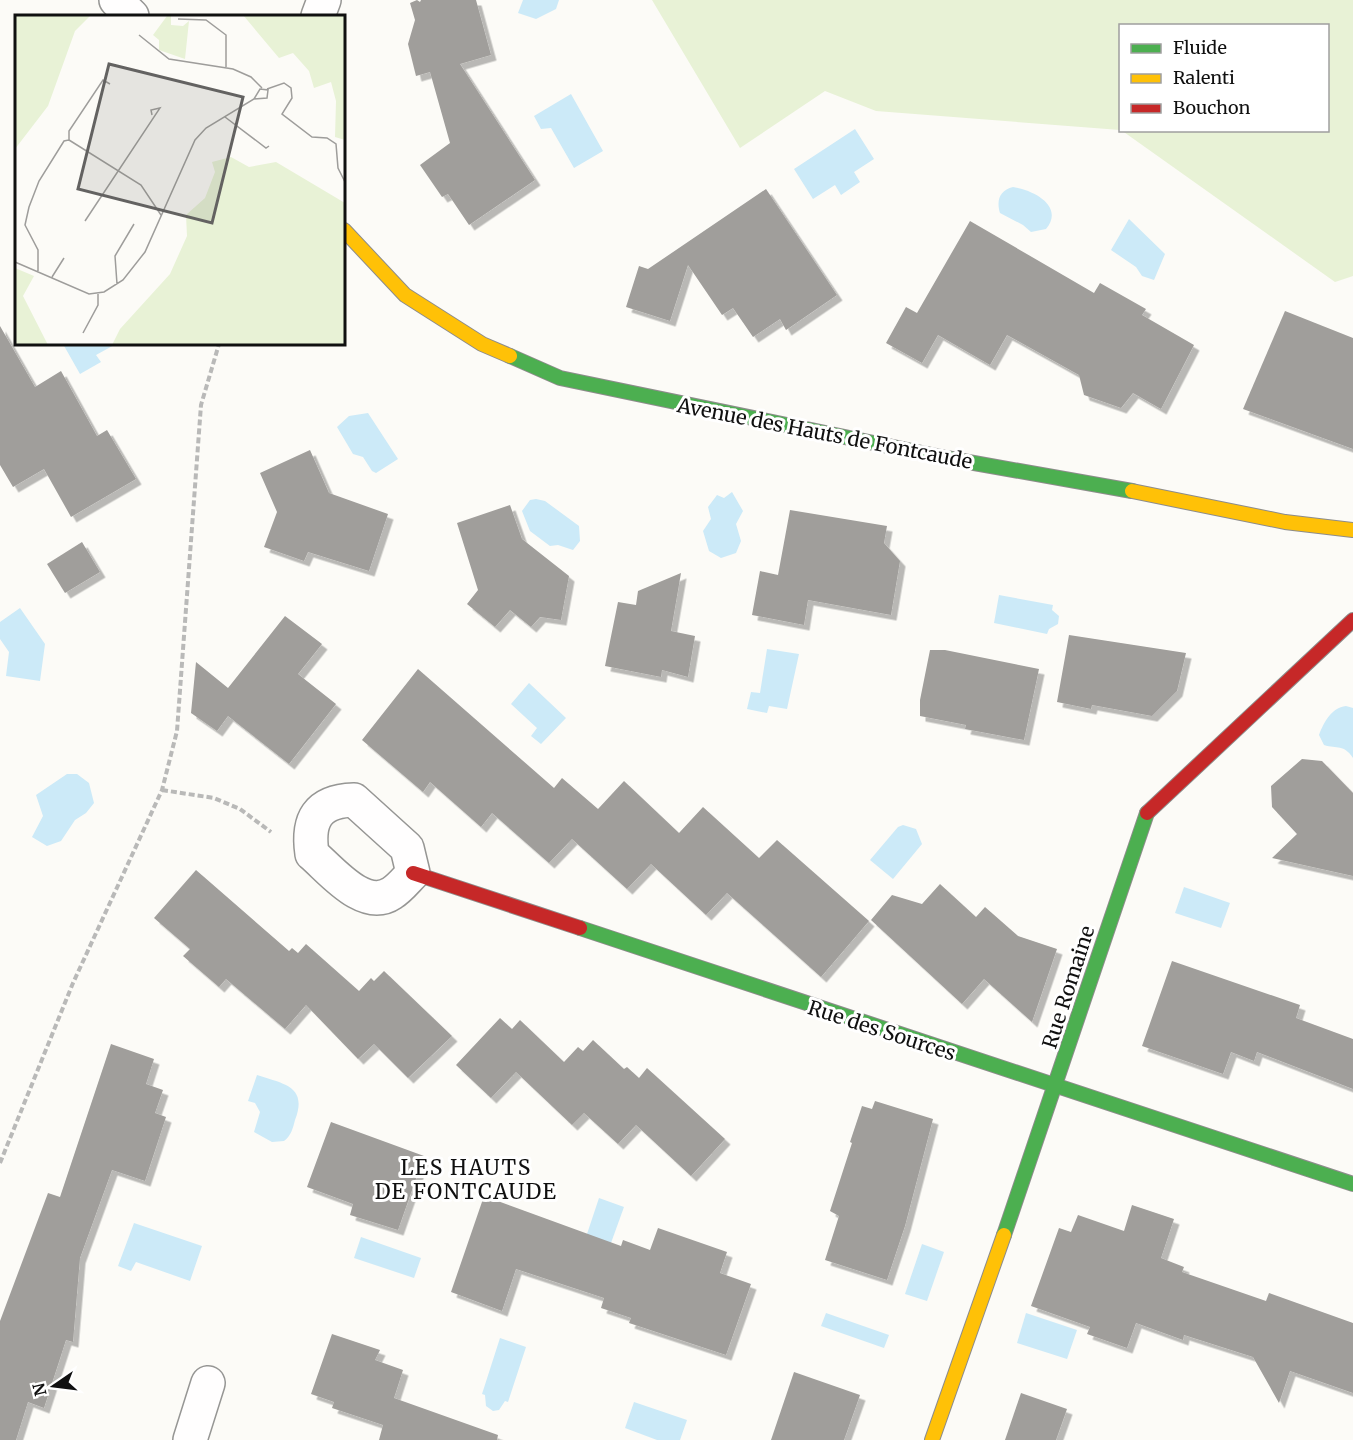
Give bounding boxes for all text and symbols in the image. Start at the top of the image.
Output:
inset map [15,15,345,345]
legend [1119,24,1329,132]
text: Fluide [1173,36,1227,59]
text: Ralenti [1173,66,1235,89]
text: Bouchon [1173,96,1250,119]
street label: Avenue des Hauts de Fontcaude [674,392,975,474]
street label: Rue Romaine [1036,923,1100,1051]
street label: Rue des Sources [805,994,959,1066]
district label: LES HAUTS DE FONTCAUDE [375,1154,557,1205]
north arrow [24,1356,84,1416]
text: N [28,1381,51,1398]

